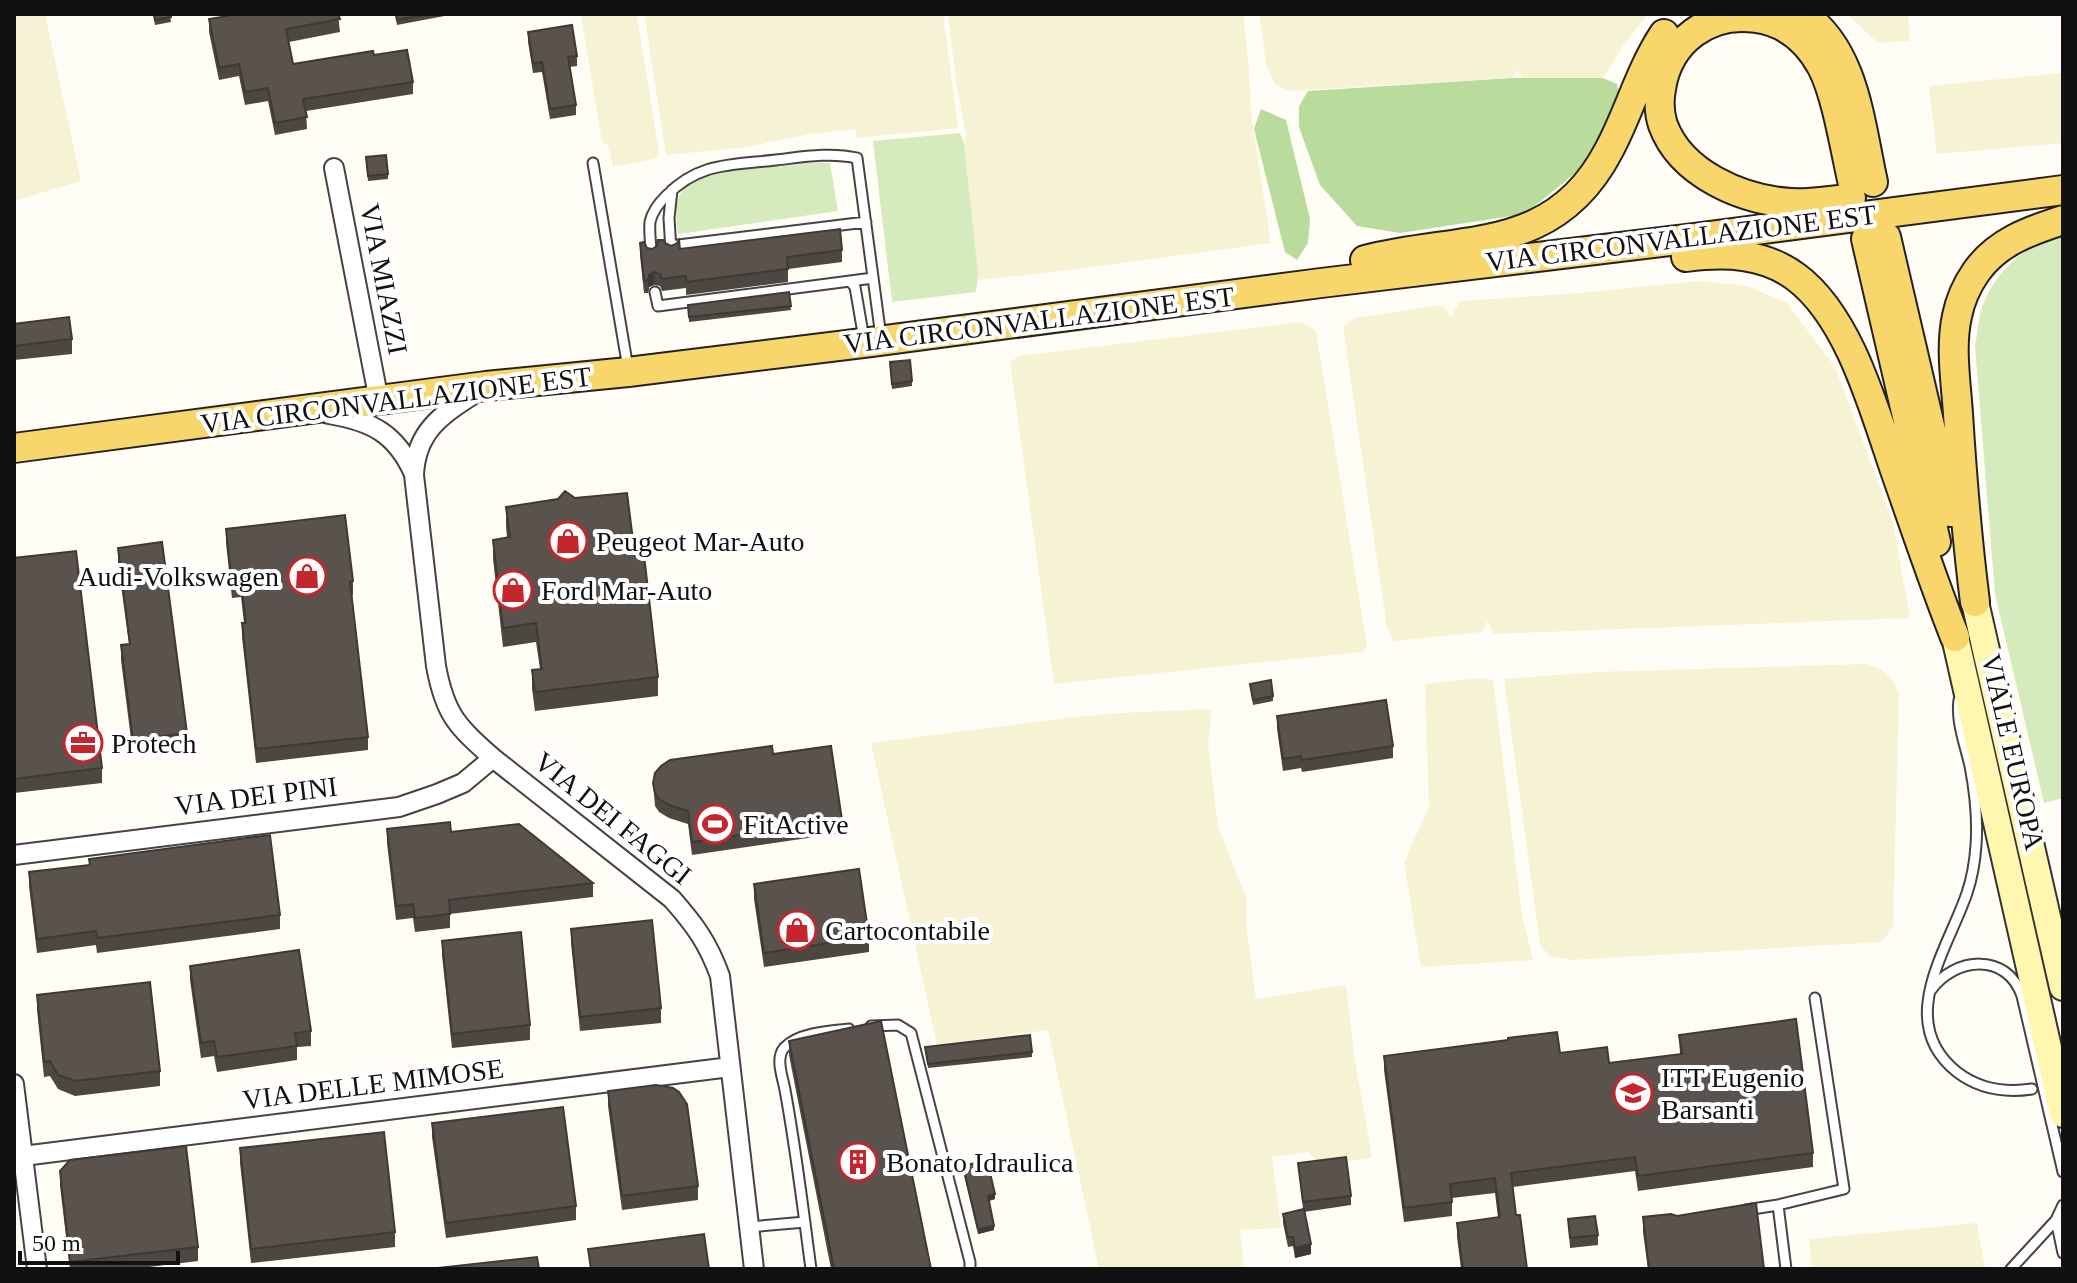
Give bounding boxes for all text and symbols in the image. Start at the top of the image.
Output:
street label: VIA CIRCONVALLAZIONE EST [1484,199,1878,277]
street label: VIA MIAZZI [354,201,414,357]
street label: VIA CIRCONVALLAZIONE EST [842,281,1236,359]
street label: VIA CIRCONVALLAZIONE EST [199,361,593,439]
shop icon: Peugeot Mar-Auto [547,520,589,562]
place label: Peugeot Mar-Auto [596,526,805,557]
shop icon: Audi-Volkswagen [286,555,328,597]
place label: Audi-Volkswagen [77,561,279,592]
shop icon: Ford Mar-Auto [492,569,534,611]
place label: Ford Mar-Auto [541,575,712,606]
street label: VIALE EUROPA [1975,651,2051,854]
office icon: Protech [62,722,104,764]
place label: Protech [111,728,197,759]
street label: VIA DEI FAGGI [528,745,698,891]
street label: VIA DEI PINI [173,771,339,821]
sports icon: FitActive [694,803,736,845]
place label: FitActive [743,809,849,840]
shop icon: Cartocontabile [776,909,818,951]
place label: Cartocontabile [825,915,990,946]
street label: VIA DELLE MIMOSE [241,1053,505,1115]
place label: ITT Eugenio Barsanti [1661,1062,1804,1125]
school or university icon: ITT Eugenio Barsanti [1612,1072,1654,1114]
building icon: Bonato Idraulica [837,1141,879,1183]
place label: Bonato Idraulica [886,1147,1074,1178]
scale bar [20,1215,178,1265]
text: 50 m [32,1230,81,1256]

